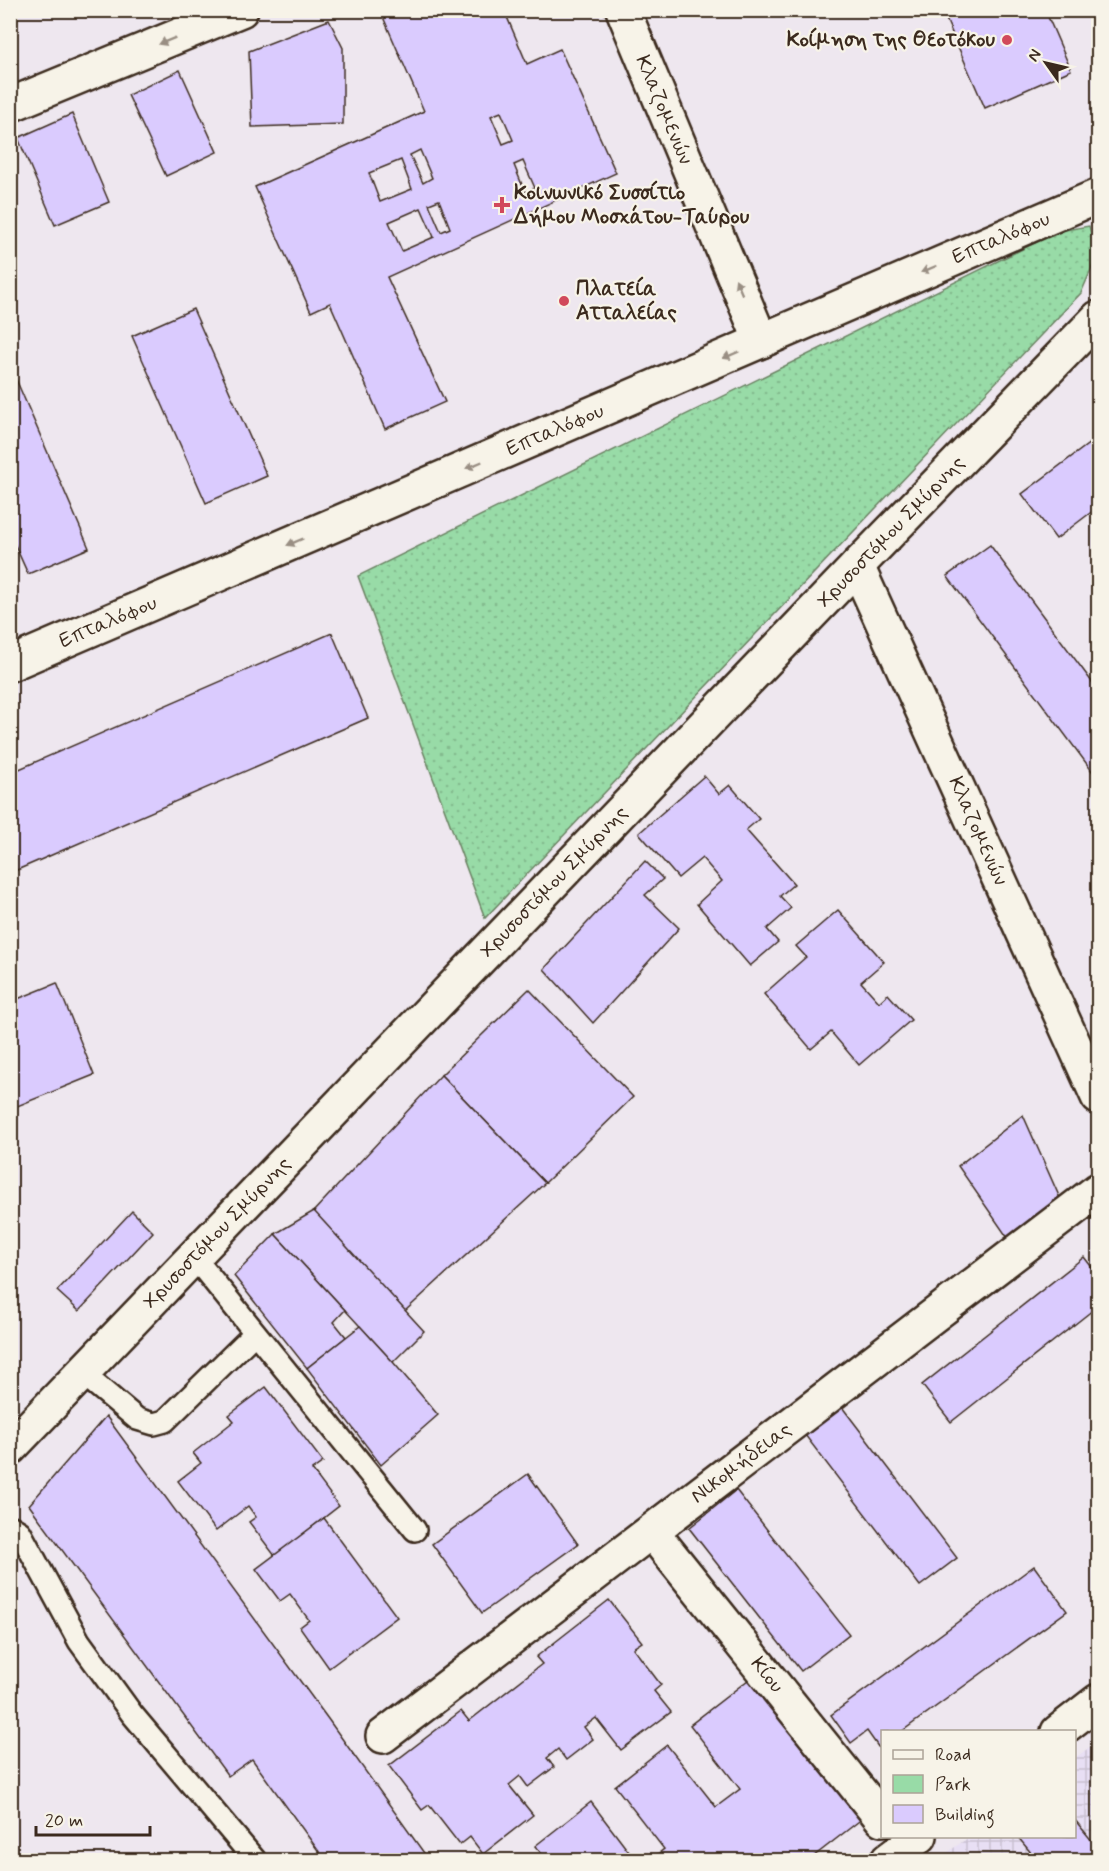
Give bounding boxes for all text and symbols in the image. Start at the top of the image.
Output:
place label: Κοίμηση της Θεοτόκου [787,26,996,54]
marker: Κοίμηση της Θεοτόκου [1000,33,1014,47]
north arrow [1016,33,1076,93]
one-way arrow [158,36,176,46]
text: N [1023,45,1046,66]
street label: Κλαζομενών [628,51,700,169]
place label: Κοινωνικό Συσσίτιο Δήμου Μοσχάτου-Ταύρου [513,179,750,231]
marker: Κοινωνικό Συσσίτιο Δήμου Μοσχάτου-Ταύρου [495,198,509,212]
street label: Επταλόφου [948,205,1054,271]
one-way arrow [920,265,938,274]
place label: Πλατεία Ατταλείας [576,275,677,327]
one-way arrow [734,278,744,296]
marker: Πλατεία Ατταλείας [557,294,571,308]
one-way arrow [722,350,739,359]
street label: Επταλόφου [502,397,608,463]
street label: Χρυσοστόμου Σμύρνης [811,450,971,614]
one-way arrow [465,460,483,470]
one-way arrow [286,537,304,547]
street label: Επταλόφου [55,589,161,655]
street label: Κλαζομενών [942,772,1014,890]
street label: Χρυσοστόμου Σμύρνης [474,800,634,964]
street label: Χρυσοστόμου Σμύρνης [137,1151,297,1315]
street label: Νικομήδειας [685,1416,797,1510]
street label: Κίου [744,1651,790,1699]
legend [881,1730,1076,1838]
text: Road [935,1743,971,1767]
text: Park [935,1773,971,1797]
scale bar [36,1799,150,1837]
text: Building [935,1803,995,1829]
text: 20 m [45,1809,83,1833]

